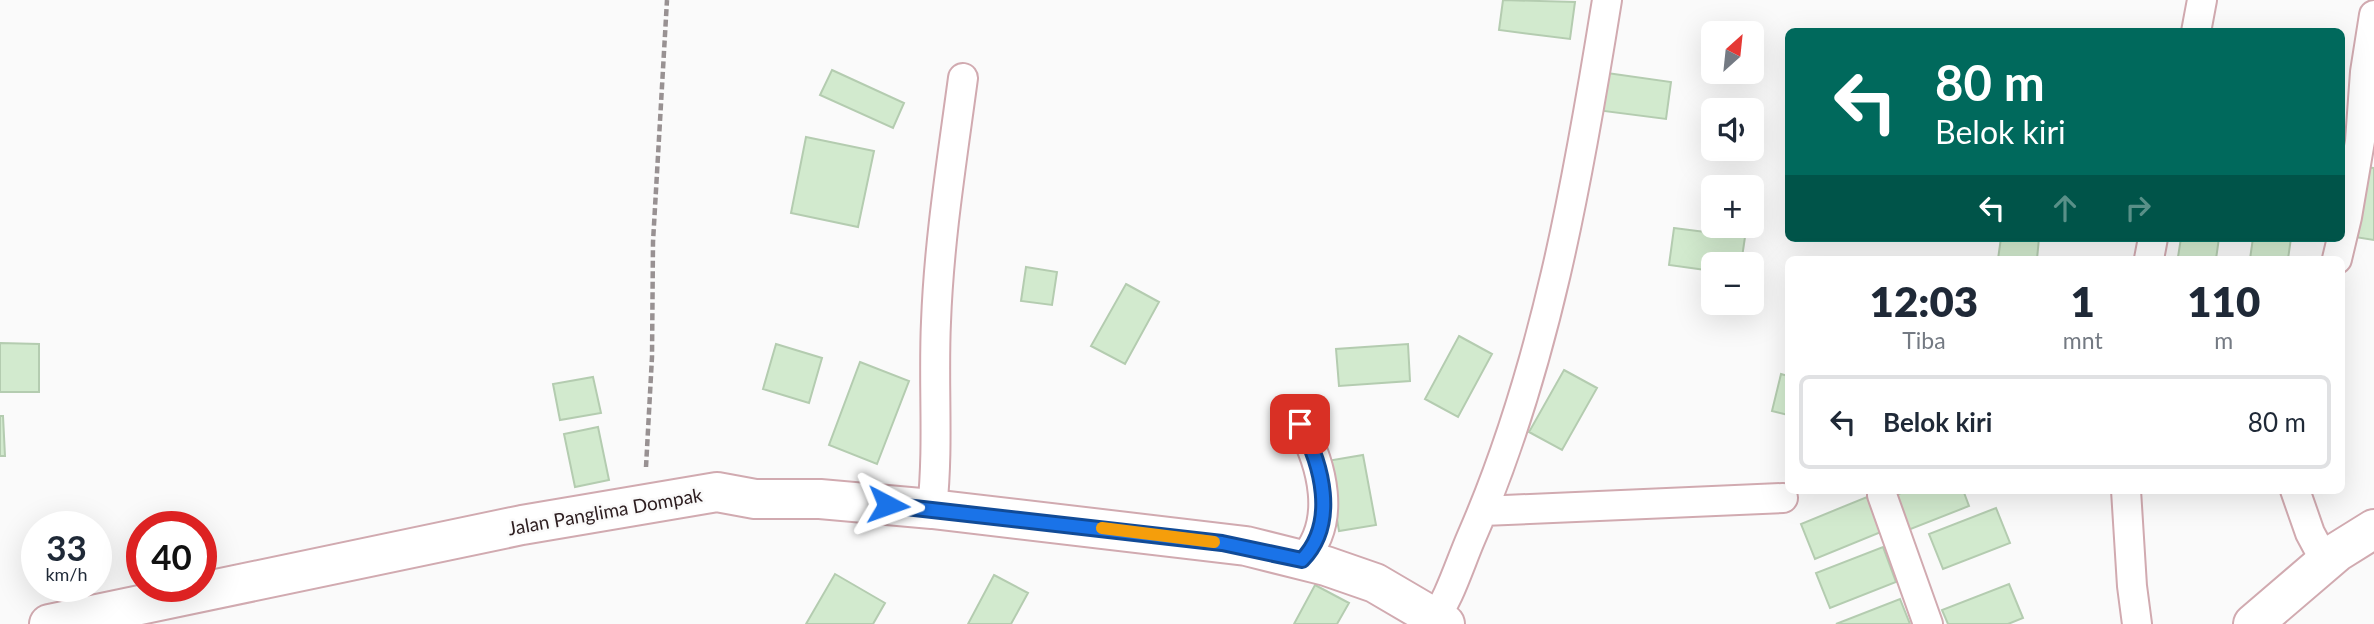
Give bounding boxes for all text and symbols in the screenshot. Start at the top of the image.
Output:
north arrow [1701,21,1764,84]
map controls [1701,21,1764,315]
text: 80 m [1935,53,2045,111]
icon: left [1820,56,1911,147]
button: sound [1701,98,1764,161]
text: Belok kiri [1935,112,2066,151]
button: + [1701,175,1764,238]
icon: left [1973,189,2011,227]
icon: ahead [2046,189,2084,227]
icon: right [2119,189,2157,227]
button: − [1701,252,1764,315]
text: 12:03 [1870,276,1978,326]
text: 1 [2071,276,2095,326]
text: 110 [2187,276,2260,326]
text: Tiba [1902,326,1946,354]
text: mnt [2063,326,2103,354]
text: m [2214,326,2233,354]
pin [1270,394,1330,454]
icon: left [1824,403,1862,441]
icon: arrive [1281,405,1319,443]
text: Belok kiri [1883,406,1992,438]
text: 80 m [2248,406,2306,438]
position arrow [851,468,925,542]
street label: Jalan Panglima Dompak [506,483,704,539]
speed limit sign: 40 [126,511,217,602]
text: 33 [46,526,87,568]
text: km/h [45,563,88,585]

